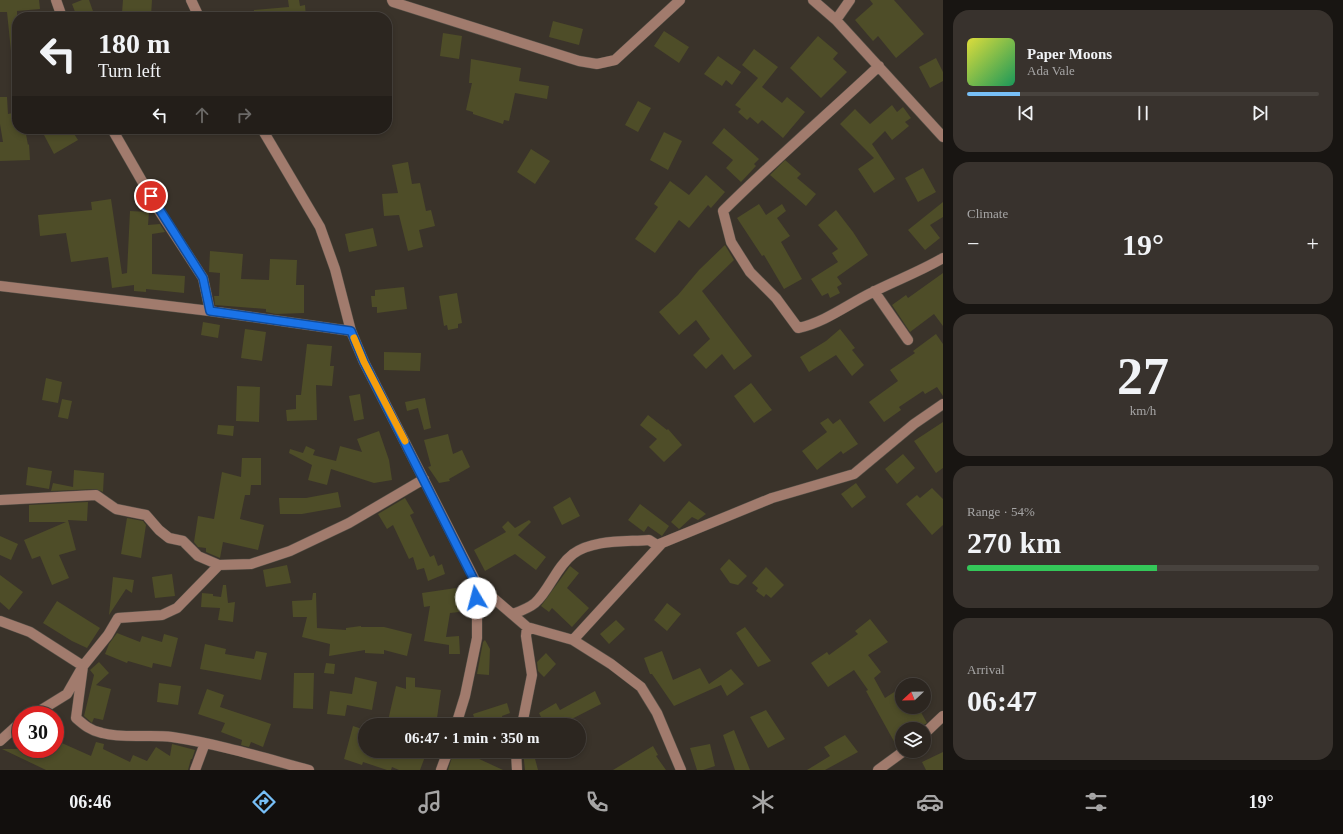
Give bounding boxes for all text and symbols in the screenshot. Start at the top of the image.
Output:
icon: left [32,28,84,80]
text: 180 m [98,28,170,59]
text: Paper Moons [1027,46,1112,62]
text: Turn left [98,61,161,81]
text: Ada Vale [1027,63,1075,78]
icon: previous [1015,102,1037,124]
icon: pause [1132,102,1154,124]
icon: next [1249,102,1271,124]
icon: left [149,104,171,126]
icon: ahead [191,104,213,126]
icon: right [233,104,255,126]
pin [134,179,168,213]
icon: arrive [140,185,162,207]
text: Climate [967,206,1008,221]
text: 19° [1122,228,1164,261]
text: − [967,231,979,256]
text: + [1307,231,1319,256]
text: 27 [1117,348,1169,405]
text: km/h [1130,403,1156,418]
text: Range · 54% [967,504,1035,519]
text: 270 km [967,526,1061,559]
position arrow [455,577,497,619]
text: Arrival [967,662,1005,677]
north arrow [895,678,931,714]
map controls [895,678,931,758]
text: 06:47 [967,684,1037,717]
speed limit sign: 30 [12,706,64,758]
button: layers [895,722,931,758]
text: 06:47 · 1 min · 350 m [405,730,540,746]
icon: directions [250,788,278,816]
icon: music [416,788,444,816]
icon: phone [583,788,611,816]
icon: climate [749,788,777,816]
icon: car [916,788,944,816]
icon: filters [1082,788,1110,816]
text: 06:46 [69,792,111,812]
text: 19° [1249,792,1274,812]

